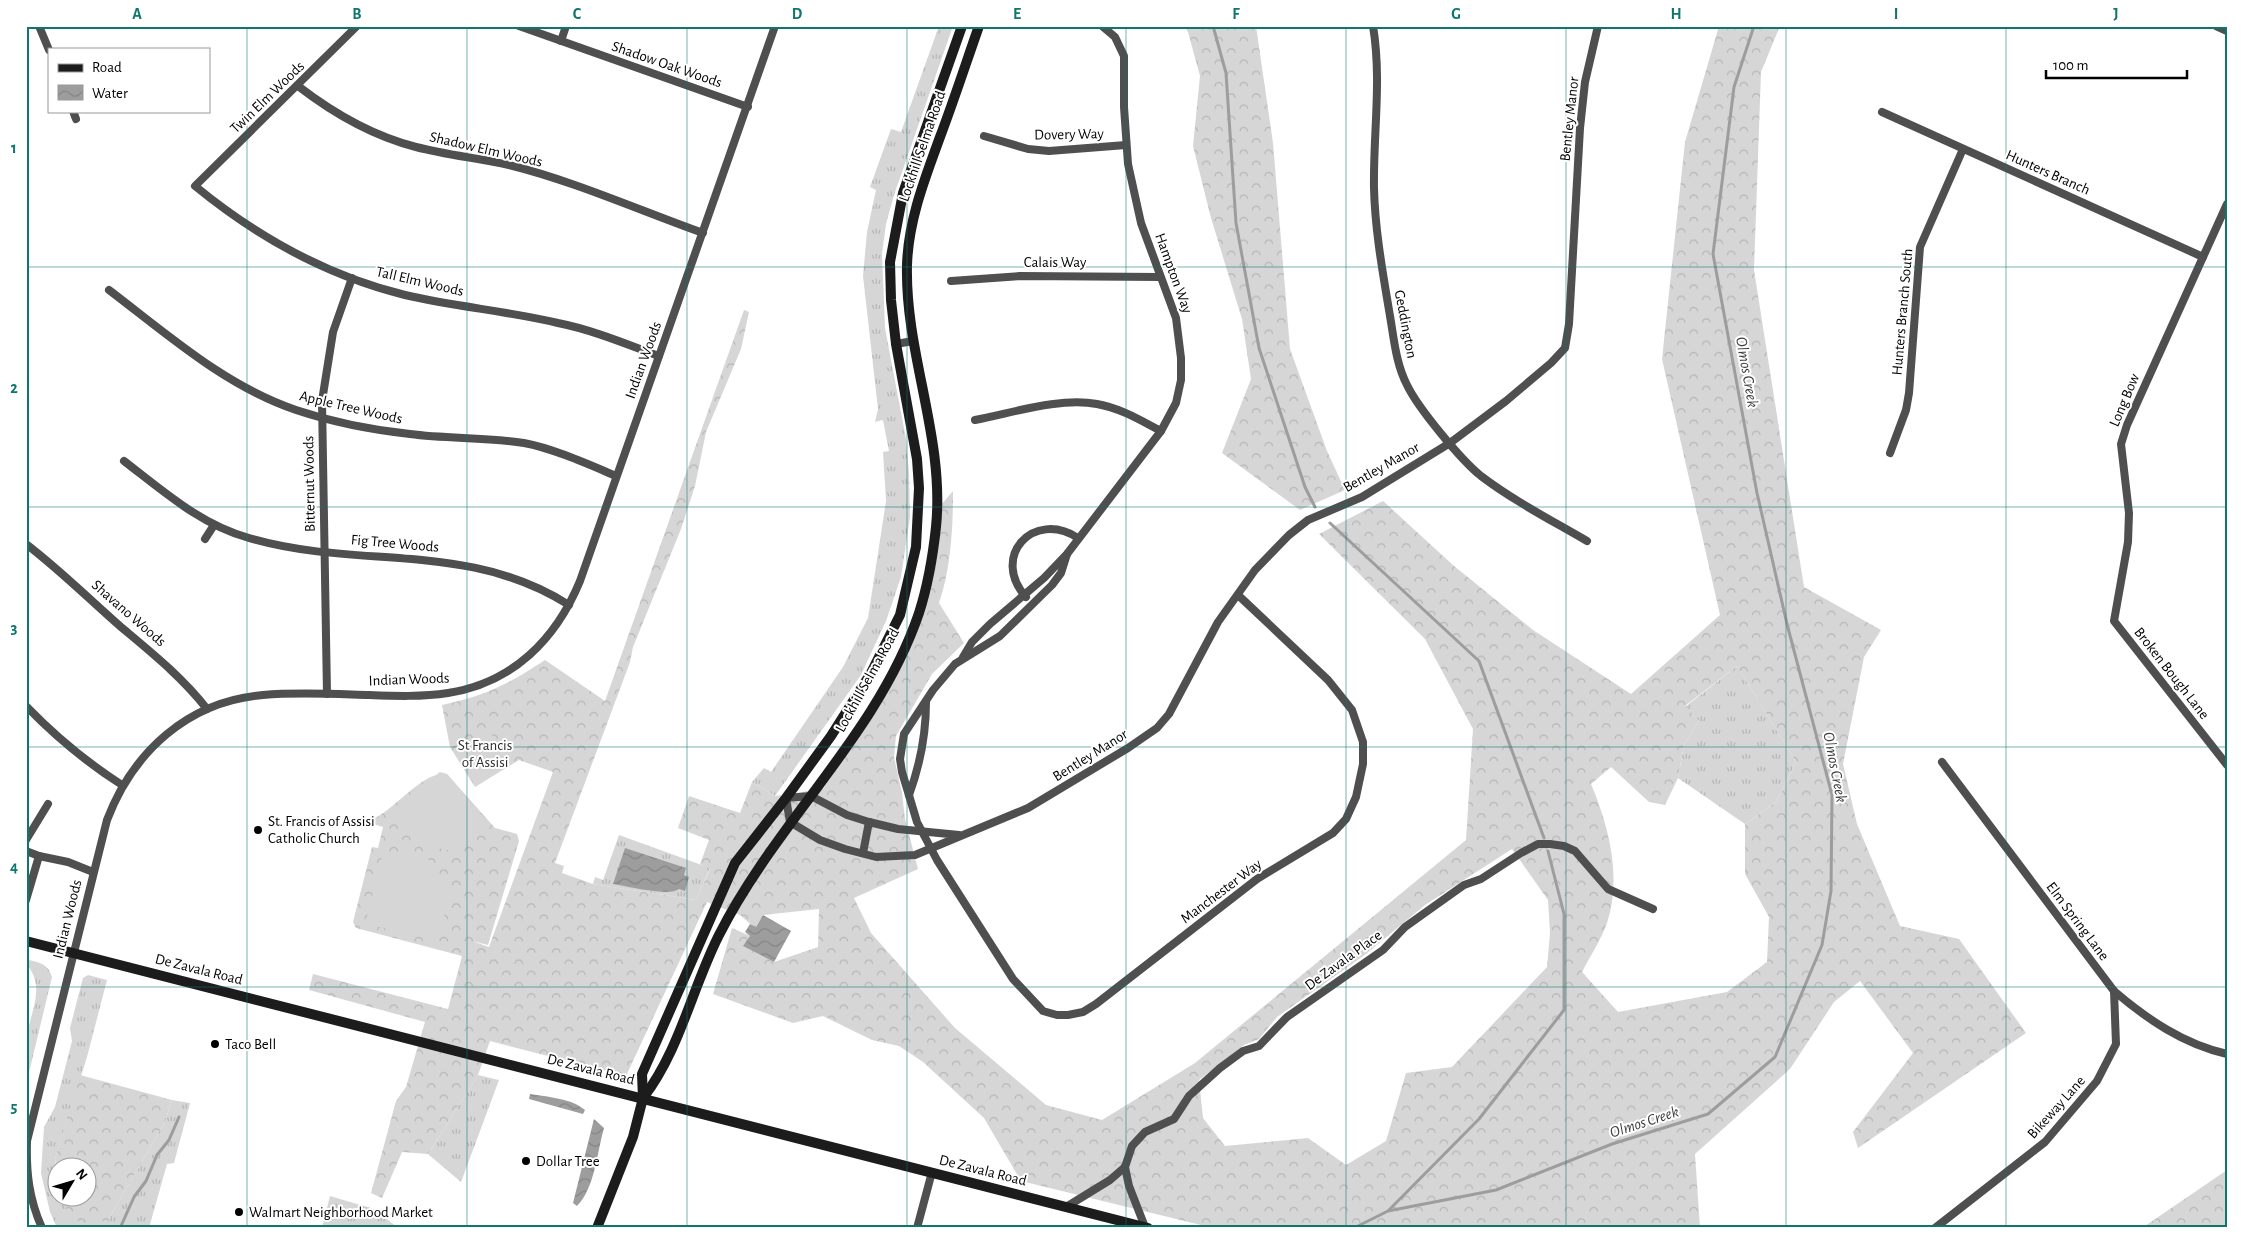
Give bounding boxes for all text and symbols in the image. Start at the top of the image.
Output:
text: A [132,6,142,22]
text: B [352,6,362,22]
text: C [573,6,582,22]
text: D [792,6,803,22]
text: E [1013,6,1021,22]
text: F [1232,6,1240,22]
text: G [1451,6,1461,22]
text: H [1670,6,1682,22]
text: I [1894,6,1898,22]
text: J [2113,6,2119,22]
street label: Shadow Oak Woods [610,39,724,90]
legend [48,48,210,112]
scale bar [2046,48,2187,80]
street label: Twin Elm Woods [227,58,307,136]
text: 100 m [2053,58,2088,73]
text: Road [92,60,122,75]
street label: Bentley Manor [1558,76,1581,162]
text: Water [92,86,128,101]
street label: Lockhill Selma Road [897,89,949,203]
street label: Dovery Way [1034,126,1104,143]
street label: Shadow Elm Woods [428,129,544,170]
text: 1 [11,140,17,156]
street label: Hunters Branch [2003,147,2092,198]
street label: Hampton Way [1152,231,1195,316]
street label: Hunters Branch South [1889,248,1916,376]
street label: Calais Way [1024,255,1087,270]
street label: Tall Elm Woods [375,264,465,299]
street label: Geddington [1392,289,1419,360]
street label: Indian Woods [623,320,664,401]
water label: Olmos Creek [1733,336,1761,409]
street label: Long Bow [2107,372,2142,429]
text: 2 [10,380,18,396]
street label: Apple Tree Woods [298,388,404,427]
street label: Bitternut Woods [301,436,318,532]
street label: Bentley Manor [1341,440,1422,495]
street label: Fig Tree Woods [350,532,440,555]
street label: Shavano Woods [89,577,169,649]
text: 3 [11,620,18,636]
street label: Broken Bough Lane [2131,625,2212,722]
street label: Lockhill Selma Road [833,626,902,735]
street label: Indian Woods [368,671,450,688]
street label: Bentley Manor [1050,726,1130,784]
water label: Olmos Creek [1820,731,1850,804]
park label: St Francis of Assisi [458,738,512,770]
place label: St. Francis of Assisi Catholic Church [268,814,375,846]
marker: St. Francis of Assisi Catholic Church [252,824,264,836]
street label: Manchester Way [1178,856,1265,927]
text: 4 [10,859,18,875]
street label: Indian Woods [50,878,85,960]
street label: Elm Spring Lane [2043,879,2112,963]
street label: De Zavala Place [1302,928,1385,993]
street label: De Zavala Road [154,951,244,988]
place label: Taco Bell [225,1037,276,1052]
marker: Taco Bell [209,1038,221,1050]
street label: De Zavala Road [546,1051,636,1088]
street label: Bikeway Lane [2025,1073,2088,1141]
text: 5 [11,1099,18,1115]
water label: Olmos Creek [1608,1103,1681,1141]
street label: De Zavala Road [938,1152,1028,1189]
place label: Dollar Tree [536,1154,600,1169]
marker: Dollar Tree [520,1155,532,1167]
north arrow [48,1156,98,1206]
text: N [73,1166,90,1183]
place label: Walmart Neighborhood Market [249,1205,433,1220]
marker: Walmart Neighborhood Market [233,1206,245,1218]

